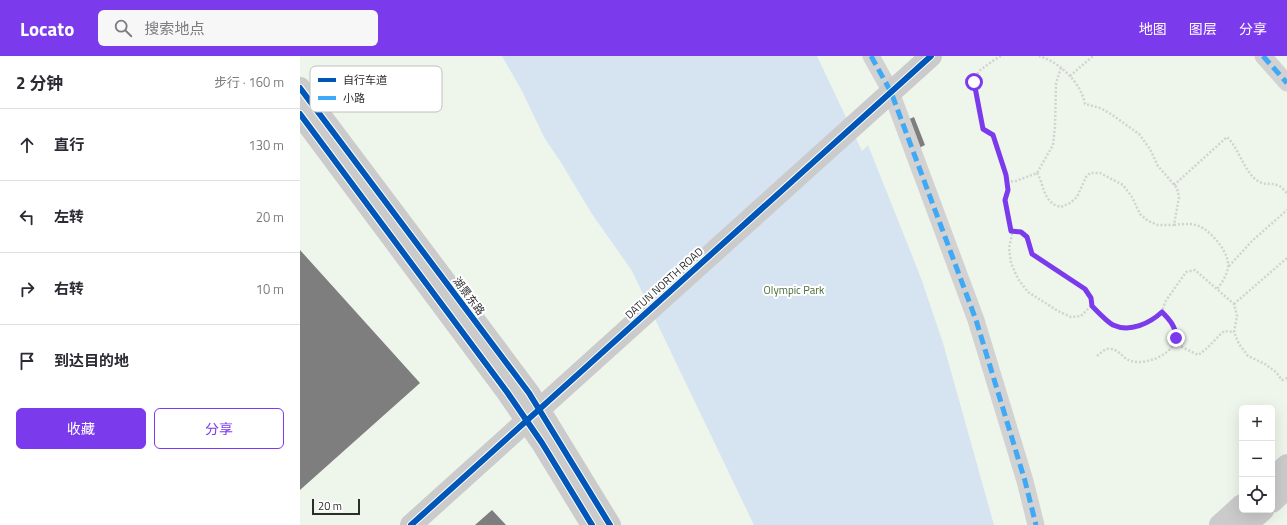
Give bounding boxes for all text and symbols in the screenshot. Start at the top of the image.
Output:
search box [98,10,378,46]
text: Locato [20,14,74,43]
icon: search [112,17,134,39]
text: 搜索地点 [144,17,204,40]
text: 地图 [1139,18,1167,39]
text: 图层 [1189,18,1217,39]
text: 分享 [1239,18,1267,39]
legend [310,66,442,112]
text: 2 分钟 [16,70,63,96]
text: 步行 · 160 m [214,72,284,92]
text: 自行车道 [343,72,387,88]
route start [965,73,983,91]
text: 小路 [343,90,365,106]
text: 直行 [54,133,84,156]
icon: ahead [16,134,38,156]
text: 130 m [248,135,284,155]
text: 左转 [54,205,84,228]
icon: left [16,206,38,228]
text: 20 m [256,207,284,227]
street label: DATUN NORTH ROAD [621,244,707,322]
street label: 湖景东路 [449,274,489,318]
text: 右转 [54,277,84,300]
icon: right [16,278,38,300]
text: 10 m [256,279,284,299]
park label: Olympic Park [764,282,825,298]
route end [1167,329,1185,347]
text: 到达目的地 [54,349,129,372]
icon: arrive [16,350,38,372]
map controls [1239,405,1275,513]
button: + [1239,405,1275,441]
button: 收藏 [16,408,146,449]
button: 分享 [154,408,284,449]
button: − [1239,441,1275,477]
button: locate [1239,477,1275,513]
scale bar [312,497,360,516]
text: 20 m [318,498,342,514]

